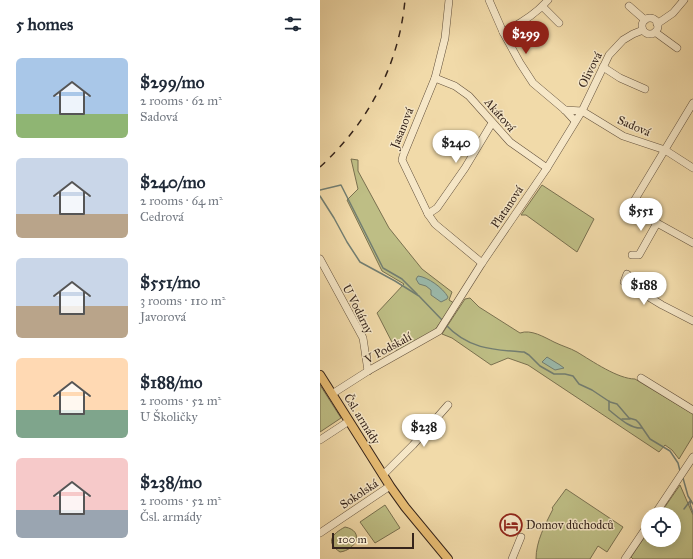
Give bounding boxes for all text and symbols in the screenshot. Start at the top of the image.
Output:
icon: filters [282,13,304,35]
text: 5 homes [16,14,73,35]
pin: $299 [502,21,550,55]
text: $299 [512,26,540,42]
street label: Olivová [575,49,605,90]
text: $299/mo [140,72,204,93]
icon: home [48,74,96,122]
text: 2 rooms · 62 m² [140,93,222,109]
street label: Akátová [481,95,519,135]
street label: Jasanová [387,105,418,153]
text: Sadová [140,109,178,125]
street label: Sadová [615,113,654,140]
pin: $240 [432,130,480,164]
text: $240 [441,135,471,151]
text: $240/mo [140,172,205,193]
icon: home [48,174,96,222]
street label: Platanová [488,182,527,231]
text: 2 rooms · 64 m² [140,193,223,209]
pin: $551 [617,198,665,232]
text: $551 [628,203,654,219]
text: Cedrová [140,209,184,225]
text: $551/mo [140,272,200,293]
pin: $188 [620,272,668,306]
icon: home [48,274,96,322]
text: $188 [631,277,657,293]
street label: U Vodárny [340,282,376,336]
text: 3 rooms · 110 m² [140,293,225,309]
text: Javorová [140,309,186,325]
street label: V Podskalí [361,329,414,367]
text: $188/mo [140,372,203,393]
icon: home [48,374,96,422]
street label: Čsl. armády [341,390,385,447]
text: 2 rooms · 52 m² [140,393,221,409]
text: U Školičky [140,409,198,425]
pin: $238 [400,414,448,448]
text: $238 [411,419,437,435]
text: $238/mo [140,472,202,493]
icon: home [48,474,96,522]
street label: Sokolská [337,476,381,512]
text: 2 rooms · 52 m² [140,493,221,509]
map controls [641,507,681,547]
button: locate [641,507,681,547]
text: Čsl. armády [140,509,202,525]
hotel icon: Domov důchodců [498,512,524,538]
place label: Domov důchodců [526,518,614,532]
scale bar [332,531,414,550]
text: 100 m [338,533,367,546]

